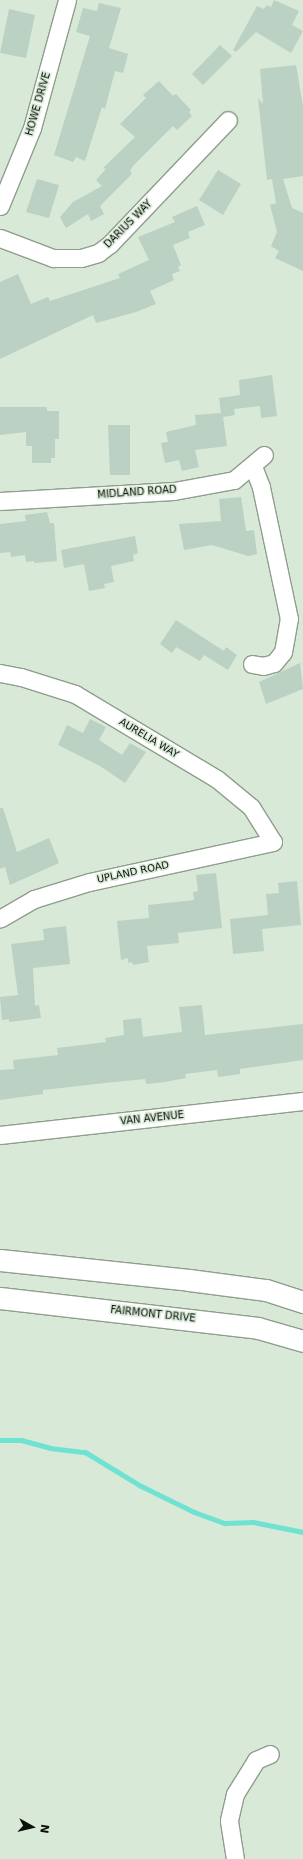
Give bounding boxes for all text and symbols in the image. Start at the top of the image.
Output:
street label: HOWE DRIVE [23,71,53,137]
street label: DARIUS WAY [102,198,154,250]
street label: MIDLAND ROAD [97,483,177,501]
street label: AURELIA WAY [117,715,181,761]
street label: UPLAND ROAD [96,858,170,886]
street label: VAN AVENUE [119,1109,185,1127]
street label: FAIRMONT DRIVE [110,1304,196,1324]
north arrow [12,1807,52,1847]
text: N [37,1823,51,1834]

